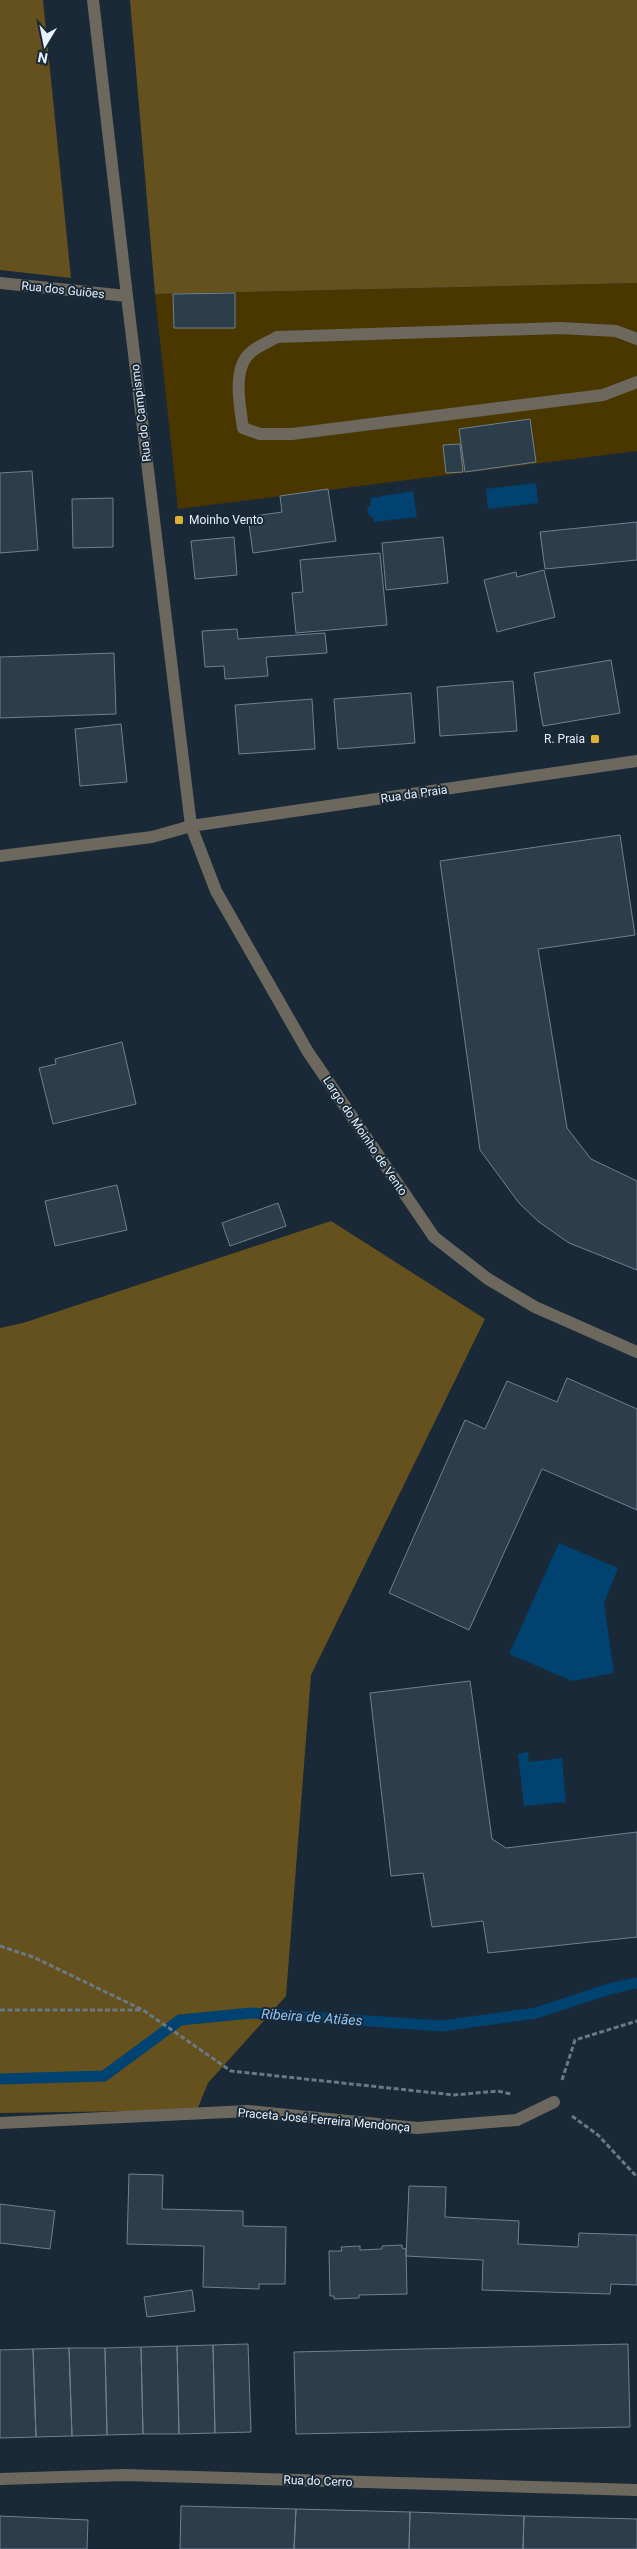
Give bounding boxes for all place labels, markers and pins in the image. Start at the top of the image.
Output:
place label: Moinho Vento [189,513,263,527]
marker: Moinho Vento [173,514,185,526]
place label: R. Praia [544,732,585,746]
marker: R. Praia [589,733,601,745]

